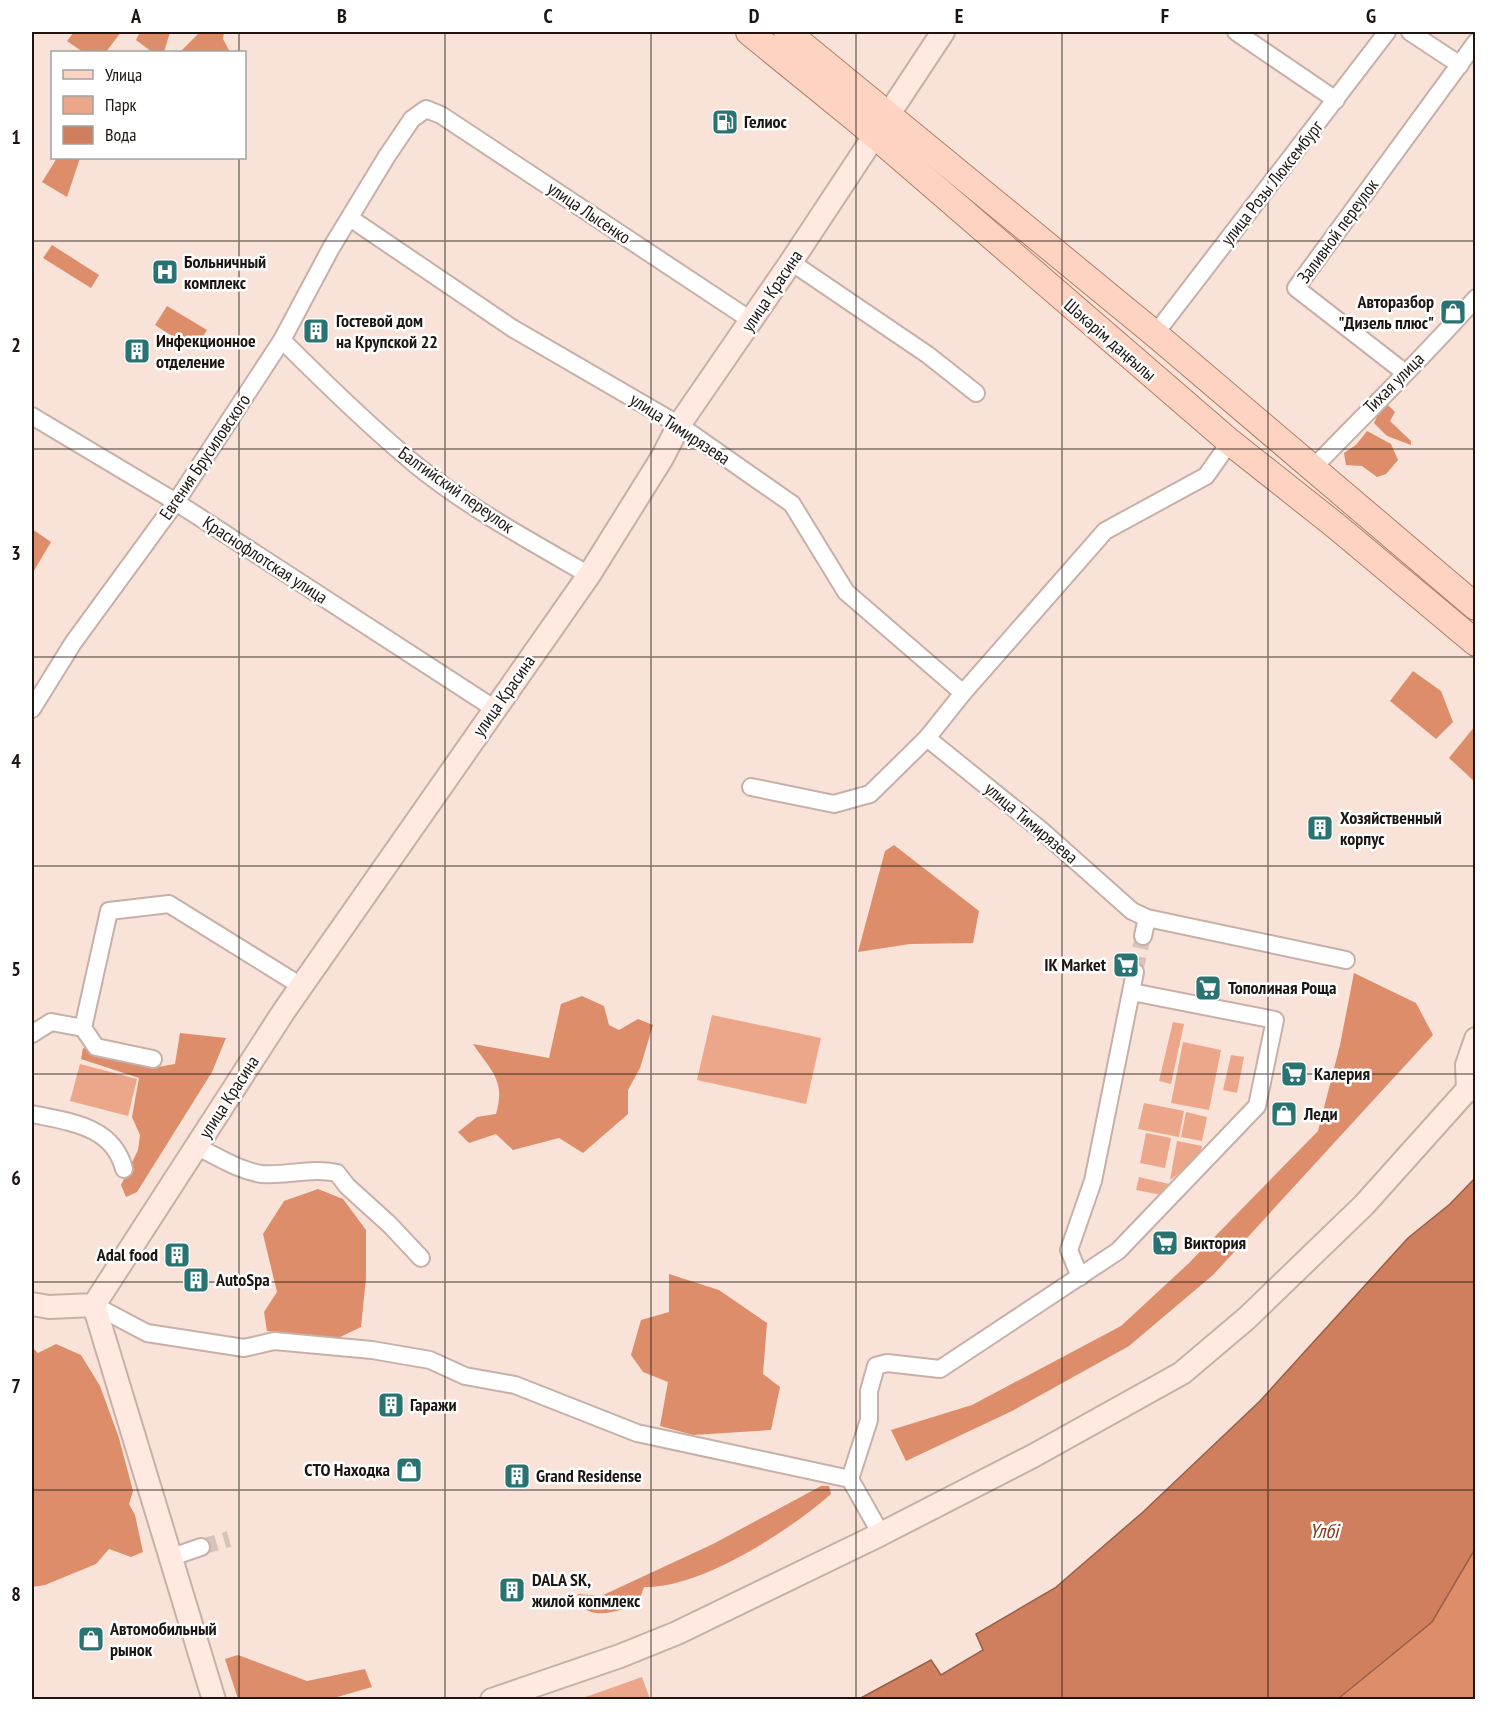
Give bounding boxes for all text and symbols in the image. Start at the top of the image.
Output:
text: A [130,3,142,29]
text: B [337,3,347,29]
text: C [543,3,553,29]
text: D [749,3,760,29]
text: E [955,3,963,29]
text: F [1161,3,1169,29]
text: G [1366,3,1376,29]
legend [51,51,246,159]
text: Улица [105,63,142,86]
text: Парк [105,93,136,116]
fuel station icon: Гелиос [710,107,740,137]
place label: Гелиос [744,110,788,133]
street label: улица Розы Люксембург [1216,115,1328,250]
text: Вода [105,123,136,146]
text: 1 [11,124,21,150]
street label: Заливной переулок [1292,174,1383,287]
street label: улица Лысенко [543,176,635,249]
street label: улица Красина [736,245,807,336]
place label: Больничный комплекс [184,250,266,294]
hospital icon: Больничный комплекс [150,257,180,287]
place label: Авторазбор "Дизель плюс" [1338,290,1434,334]
street label: Шәкәрім даңғылы [1060,293,1161,386]
shop icon: Авторазбор "Дизель плюс" [1438,297,1468,327]
place label: Гостевой дом на Крупской 22 [336,309,438,353]
building icon: Гостевой дом на Крупской 22 [301,316,331,346]
place label: Инфекционное отделение [156,329,256,373]
text: 2 [11,332,21,358]
building icon: Инфекционное отделение [122,336,152,366]
street label: Тихая улица [1358,347,1429,418]
street label: улица Тимирязева [626,388,735,470]
street label: Евгения Брусиловского [154,389,255,524]
street label: Балтийский переулок [394,441,519,538]
street label: Краснофлотская улица [198,511,332,609]
text: 3 [11,540,21,566]
street label: улица Красина [467,651,540,741]
text: 4 [11,748,21,774]
street label: улица Тимирязева [980,777,1083,868]
place label: Хозяйственный корпус [1340,806,1442,850]
building icon: Хозяйственный корпус [1305,813,1335,843]
supermarket icon: IK Market [1111,950,1141,980]
place label: IK Market [1044,953,1107,976]
text: 5 [11,956,21,982]
supermarket icon: Тополиная Роща [1193,973,1223,1003]
place label: Тополиная Роща [1228,976,1336,999]
street label: улица Красина [193,1051,264,1142]
supermarket icon: Калерия [1279,1059,1309,1089]
place label: Калерия [1314,1062,1370,1085]
shop icon: Леди [1269,1099,1299,1129]
place label: Леди [1303,1102,1338,1125]
text: 6 [11,1165,21,1191]
supermarket icon: Виктория [1150,1228,1180,1258]
place label: Виктория [1184,1231,1246,1254]
building icon: Adal food [162,1240,192,1270]
place label: Adal food [96,1243,158,1266]
building icon: AutoSpa [181,1265,211,1295]
place label: AutoSpa [215,1268,270,1291]
text: 7 [11,1373,21,1399]
building icon: Гаражи [376,1390,406,1420]
place label: Гаражи [410,1393,457,1416]
shop icon: СТО Находка [394,1455,424,1485]
place label: СТО Находка [304,1458,390,1481]
building icon: Grand Residense [502,1461,532,1491]
place label: Grand Residense [536,1464,642,1487]
water label: Үлбі [1310,1518,1341,1544]
place label: DALA SK, жилой копмлекс [531,1568,641,1612]
building icon: DALA SK, жилой копмлекс [497,1575,527,1605]
text: 8 [11,1581,21,1607]
place label: Автомобильный рынок [109,1617,217,1661]
shop icon: Автомобильный рынок [76,1624,106,1654]

